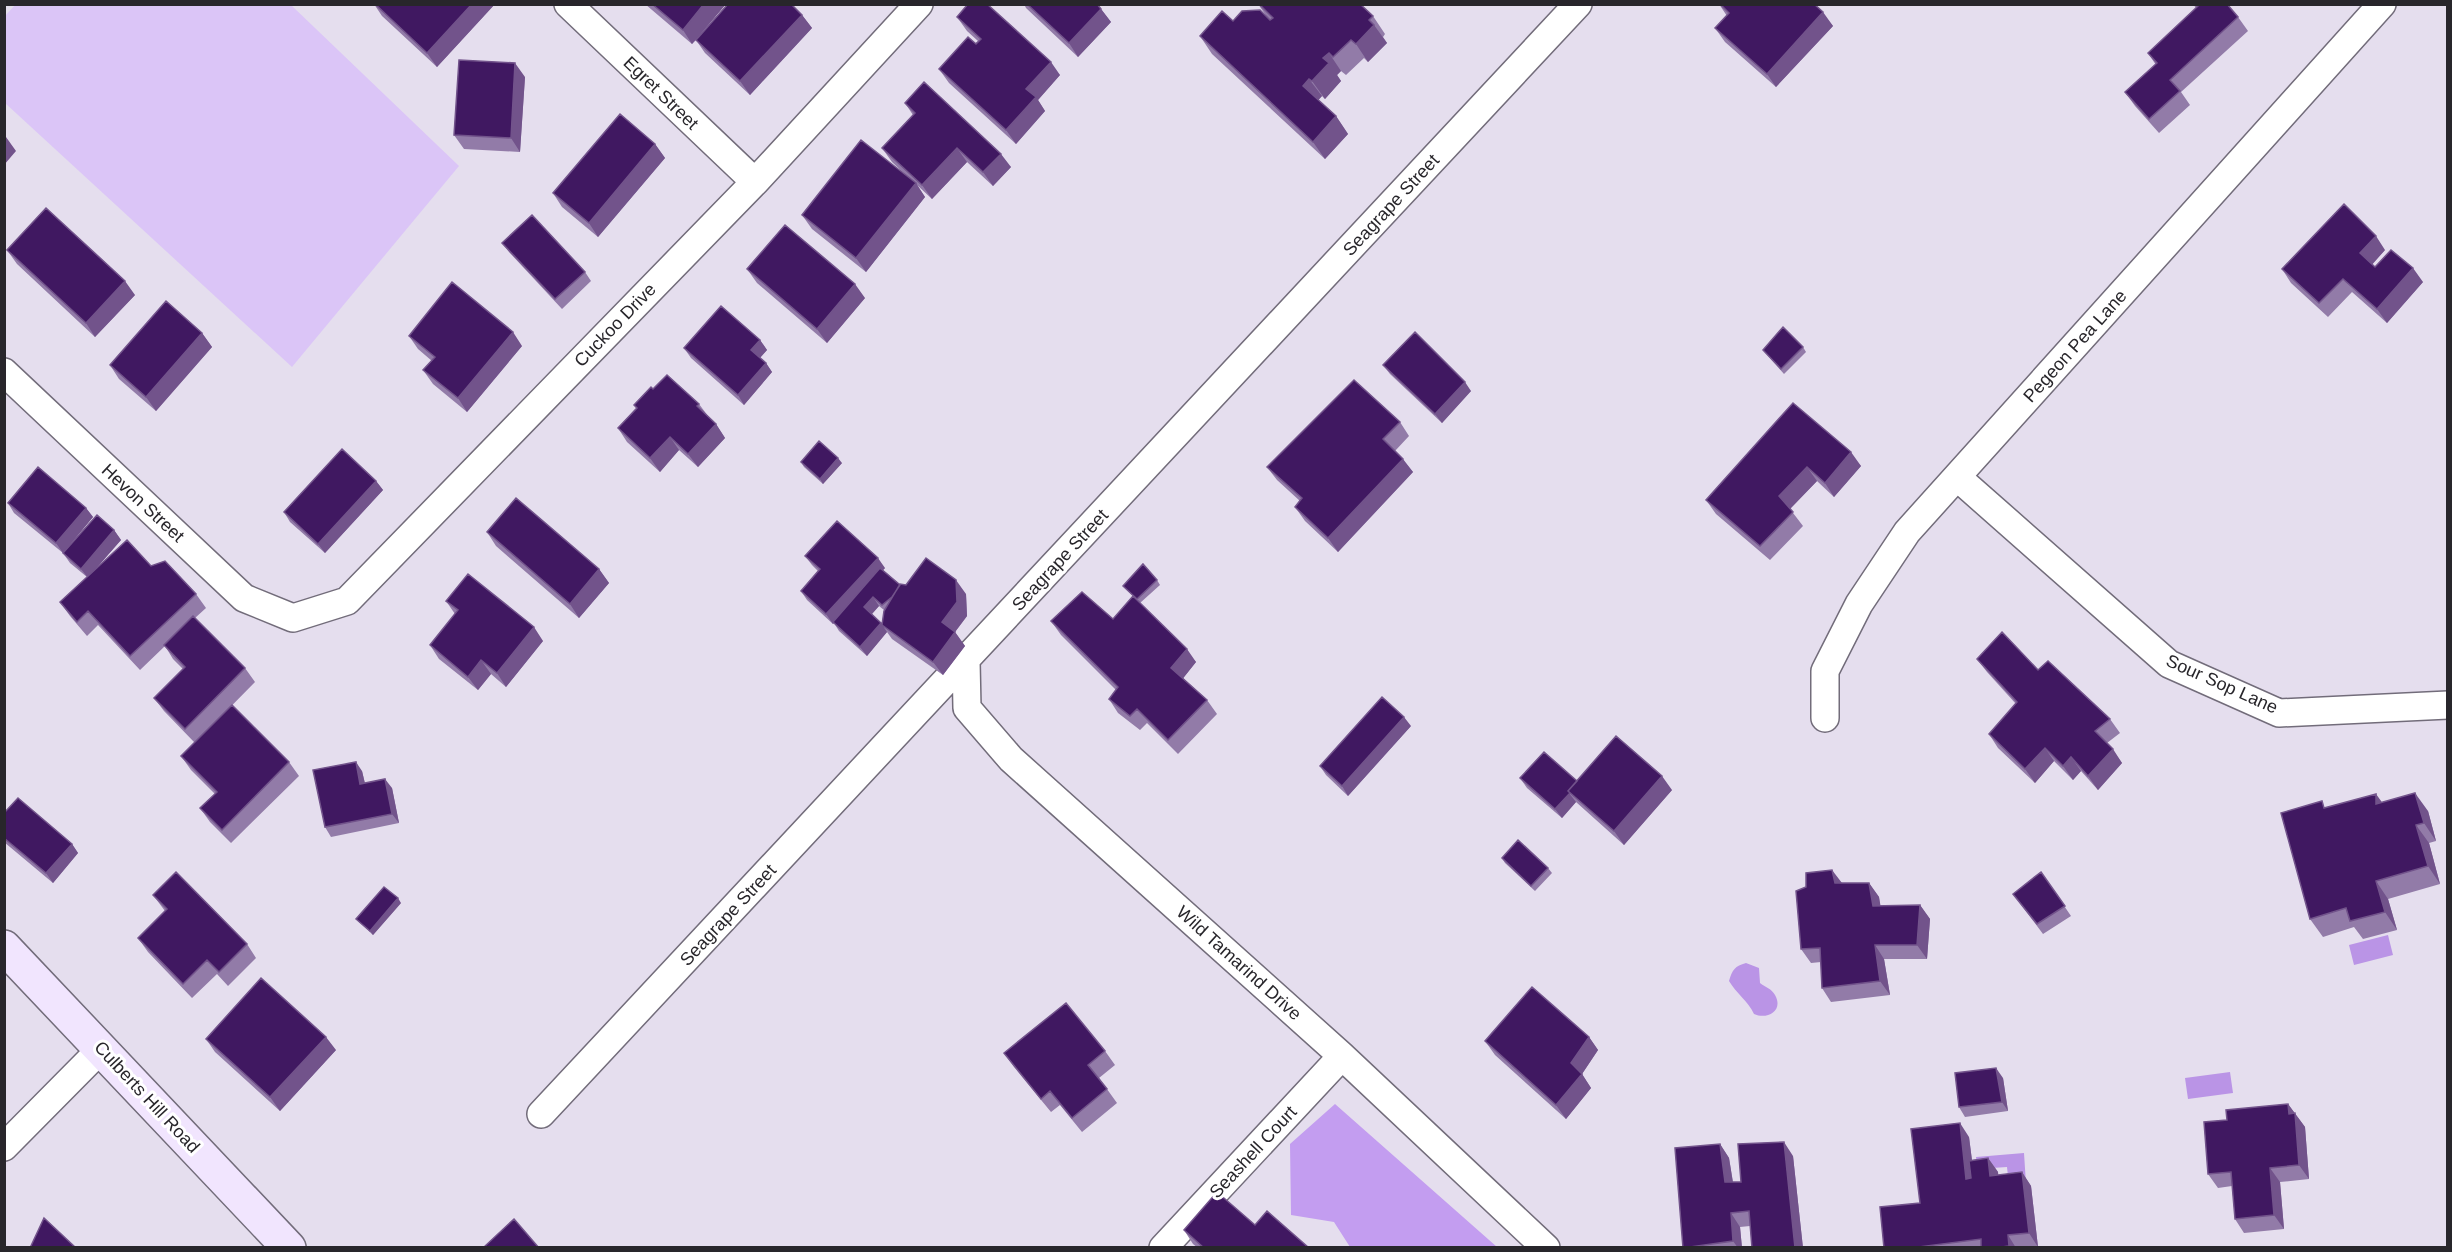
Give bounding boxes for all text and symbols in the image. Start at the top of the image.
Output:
street label: Egret Street [620,52,702,134]
street label: Seagrape Street [1339,150,1443,260]
street label: Cuckoo Drive [570,279,660,371]
street label: Pegeon Pea Lane [2019,286,2131,406]
street label: Hevon Street [98,460,188,546]
street label: Seagrape Street [1008,505,1112,615]
street label: Sour Sop Lane [2163,650,2281,718]
street label: Seagrape Street [676,860,780,970]
street label: Wild Tamarind Drive [1173,902,1305,1024]
street label: Culberts Hill Road [90,1037,204,1157]
street label: Seashell Court [1205,1102,1301,1202]

